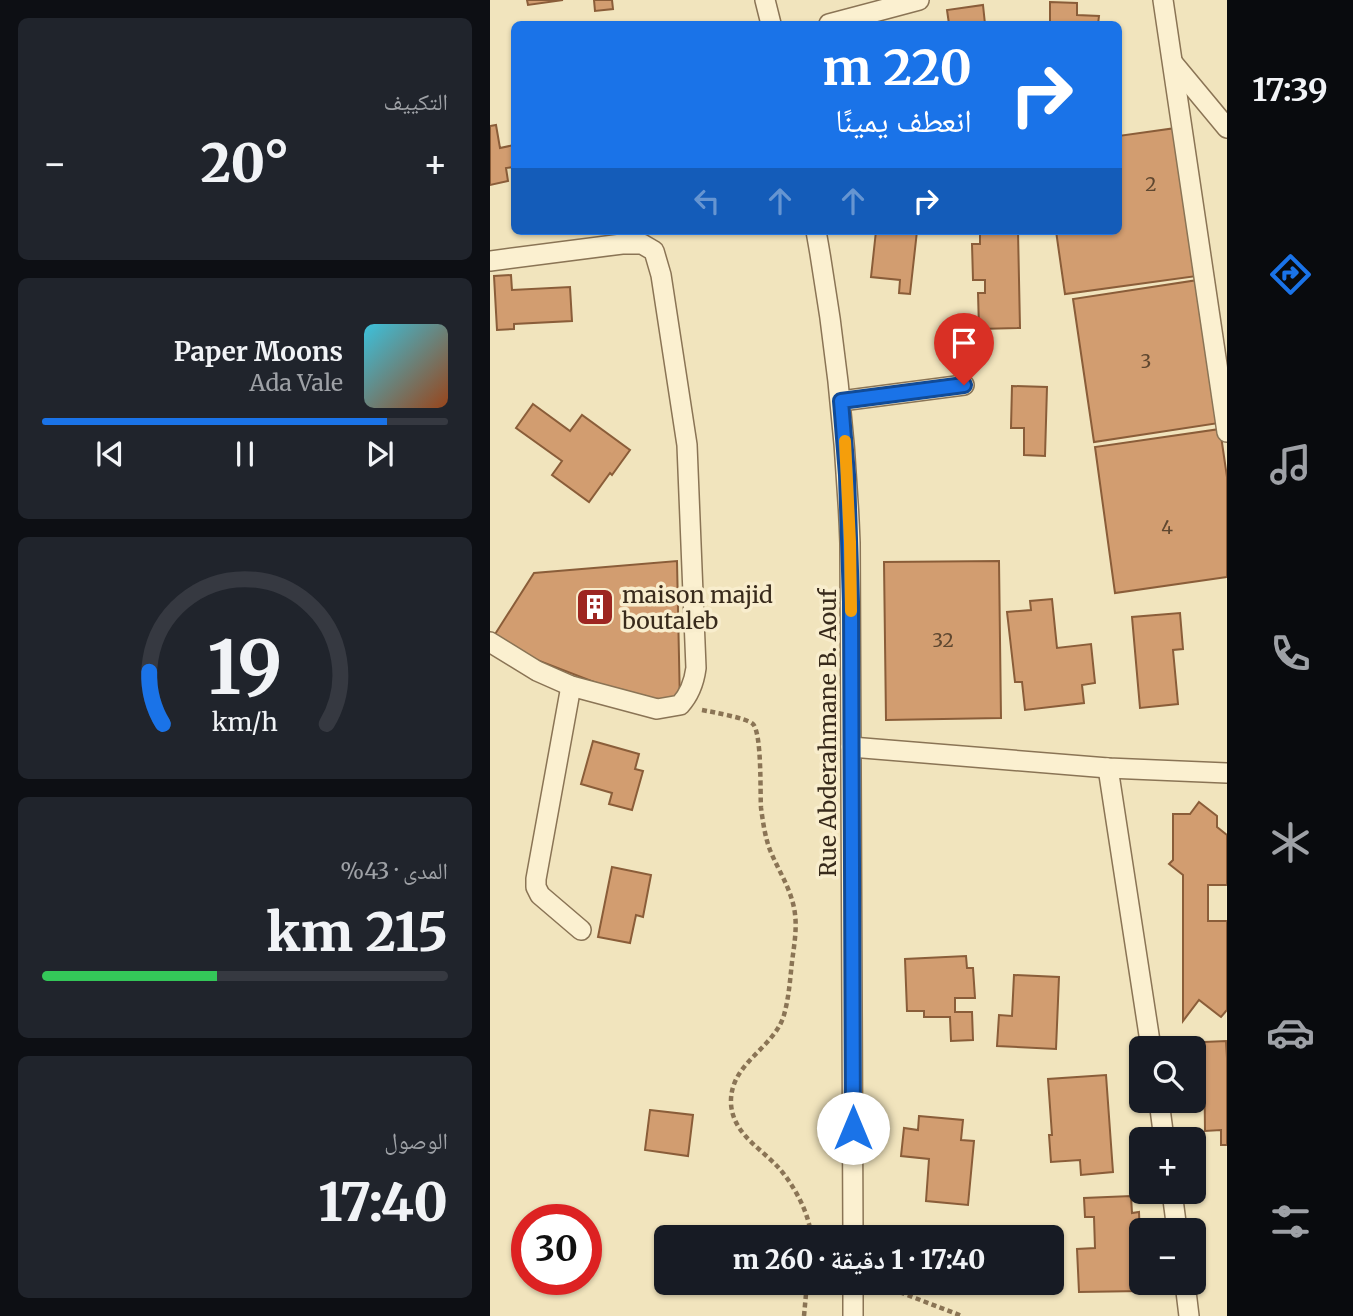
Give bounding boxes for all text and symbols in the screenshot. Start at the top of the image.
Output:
text: 220 m [822,37,972,98]
icon: right [996,49,1087,140]
text: 17:39 [1252,70,1328,110]
text: التكييف [383,87,448,116]
text: انعطف يمينًا [835,101,972,141]
text: 20° [201,131,289,196]
text: − [42,140,67,187]
text: + [423,140,448,187]
house number: 2 [1145,172,1157,196]
icon: left [688,182,726,220]
icon: ahead [761,182,799,220]
icon: ahead [834,182,872,220]
icon: right [907,182,945,220]
icon: directions [1266,250,1315,299]
pin [934,313,994,385]
icon: arrive [945,324,983,362]
text: Paper Moons [174,335,343,368]
house number: 3 [1141,349,1151,373]
text: Ada Vale [249,368,343,397]
icon: previous [91,435,129,473]
icon: pause [226,435,264,473]
icon: next [361,435,399,473]
icon: music [1266,440,1315,489]
house number: 4 [1161,515,1173,539]
place label: maison majid boutaleb [621,580,773,635]
building icon: maison majid boutaleb [574,586,616,628]
street label: Rue Abderahmane B. Aouf [813,588,842,877]
text: 19 [207,622,283,714]
house number: 32 [932,628,954,652]
icon: phone [1266,629,1315,678]
text: km/h [212,706,278,738]
icon: climate [1266,818,1315,867]
text: المدى · 43% [340,856,448,885]
text: 215 km [267,900,448,965]
icon: car [1266,1008,1315,1057]
map controls [1129,1036,1206,1295]
button: search [1129,1036,1206,1113]
position arrow [816,1091,890,1165]
text: الوصول [384,1126,448,1155]
button: + [1129,1127,1206,1204]
text: 17:40 [318,1170,448,1235]
icon: filters [1266,1197,1315,1246]
speed limit sign: 30 [511,1204,602,1295]
button: − [1129,1218,1206,1295]
text: 17:40 · 1 دقيقة · 260 m [733,1243,985,1276]

